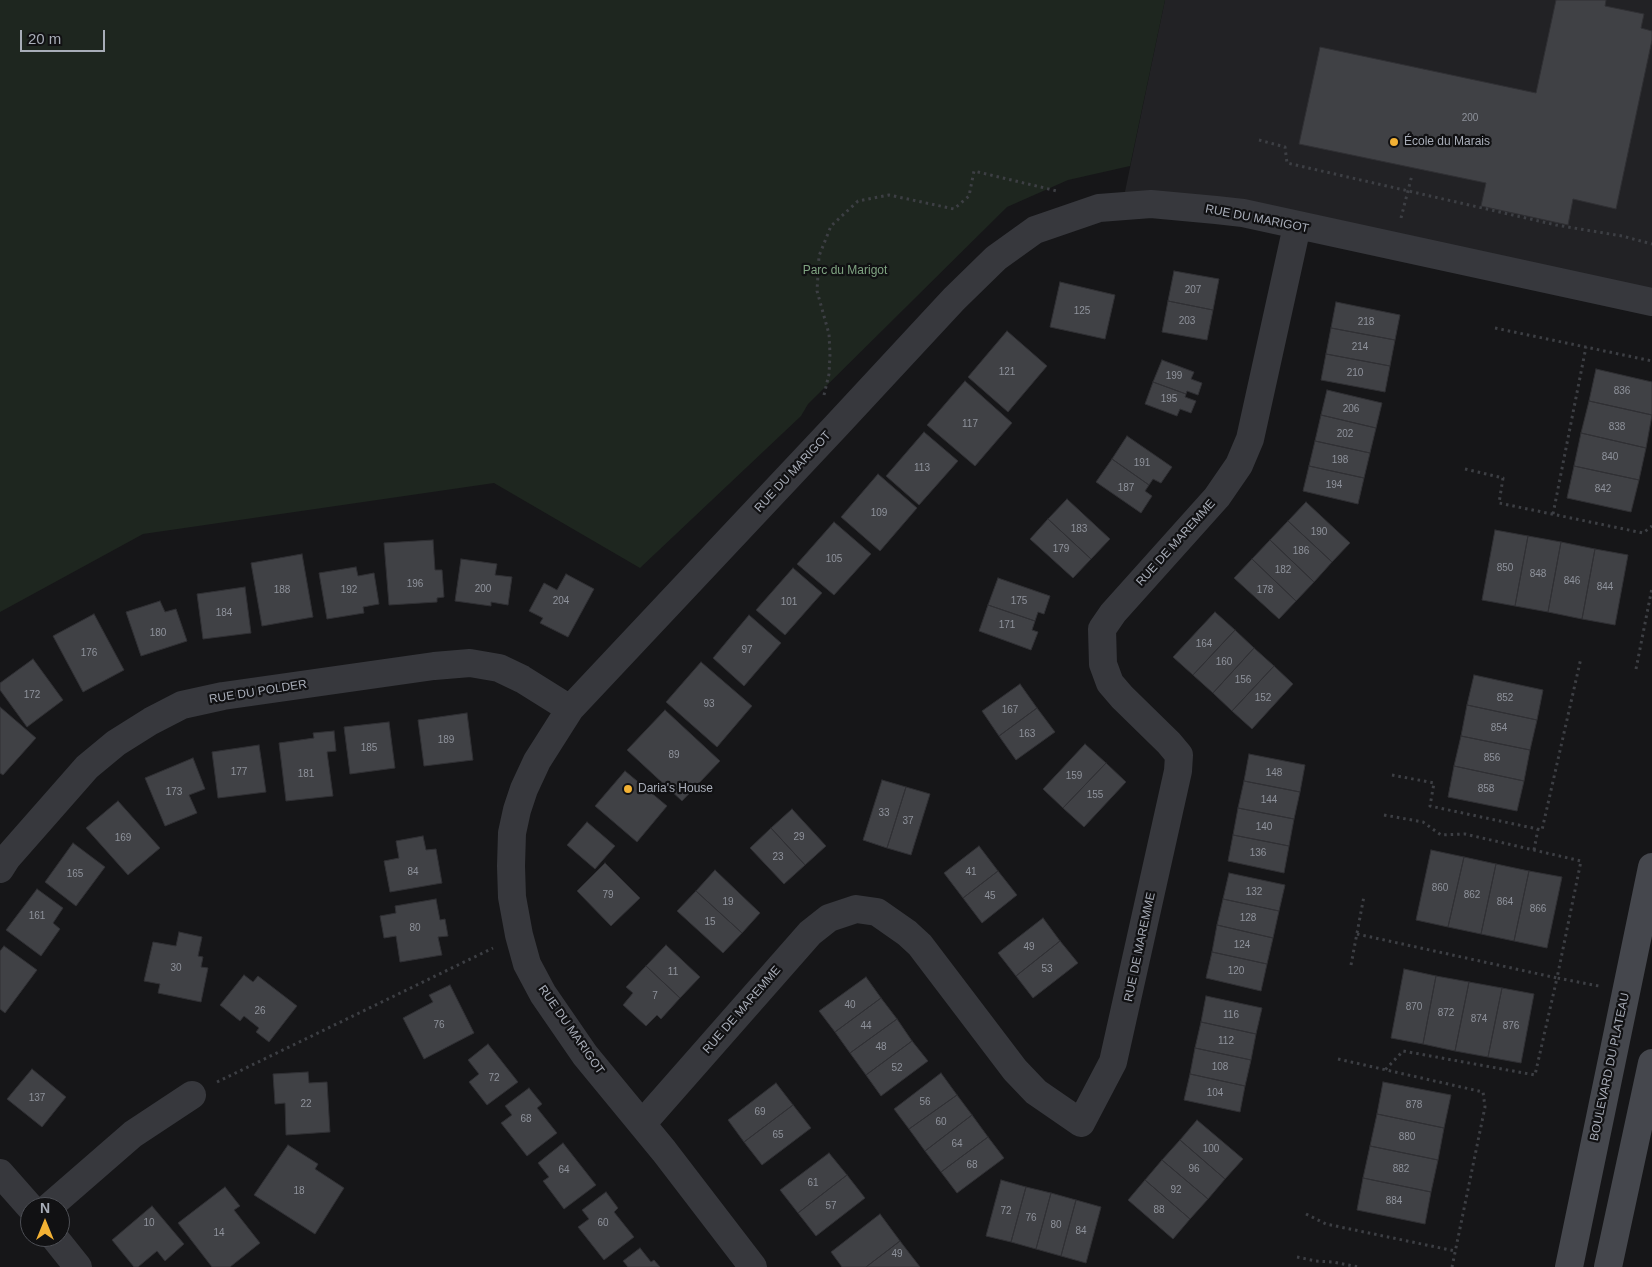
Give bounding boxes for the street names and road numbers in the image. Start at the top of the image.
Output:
street label: RUE DU MARIGOT [1204,202,1310,236]
street label: RUE DU MARIGOT [752,429,834,515]
street label: RUE DE MAREMME [1133,497,1219,589]
street label: RUE DU POLDER [208,677,308,707]
street label: RUE DE MAREMME [1121,891,1159,1003]
street label: RUE DE MAREMME [700,963,784,1057]
street label: RUE DU MARIGOT [535,983,607,1077]
street label: BOULEVARD DU PLATEAU [1587,992,1633,1142]

